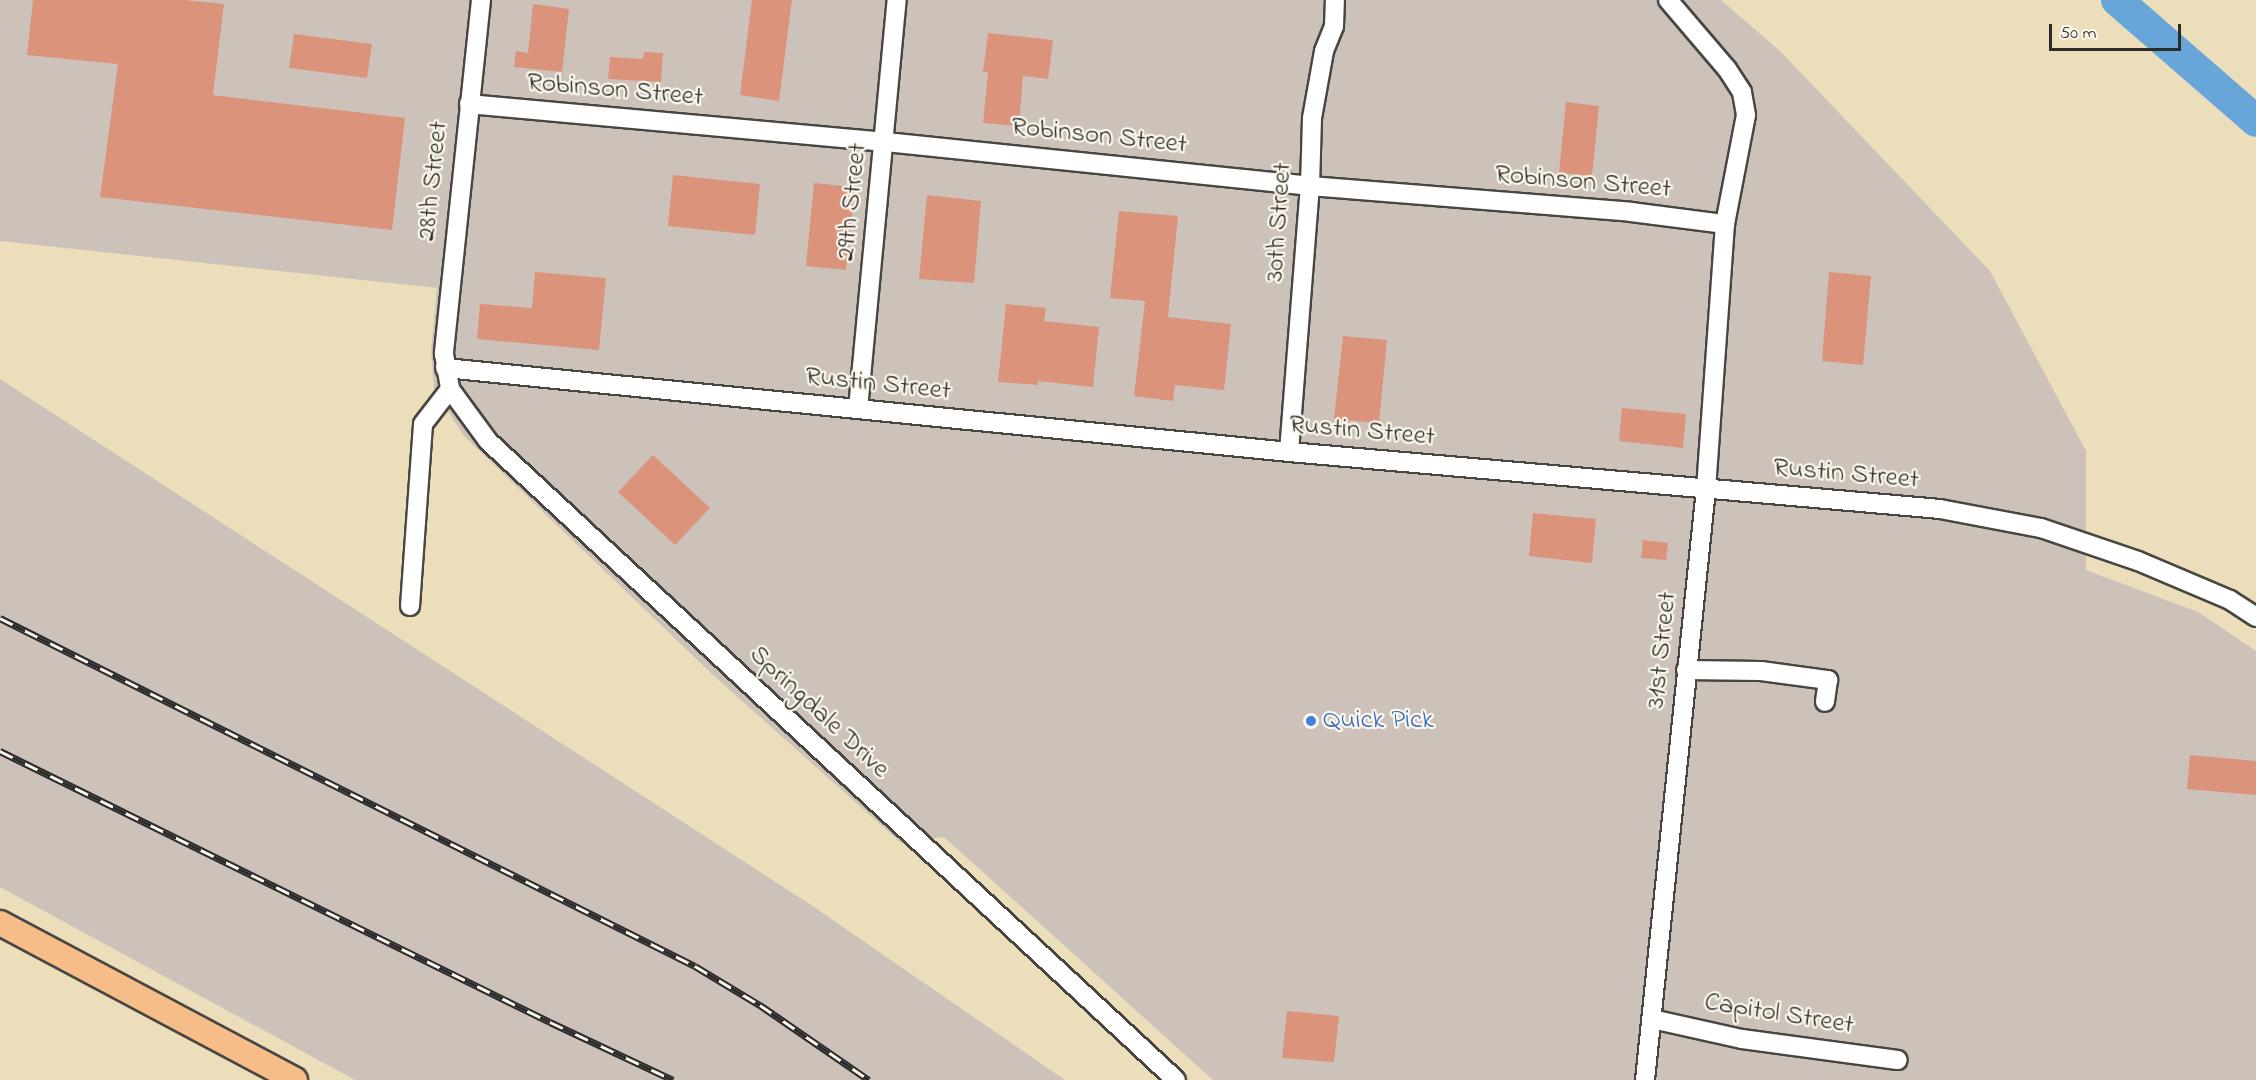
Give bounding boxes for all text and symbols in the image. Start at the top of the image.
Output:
scale bar [2052,12,2184,50]
text: 50 m [2060,21,2097,47]
street label: Robinson Street [526,66,704,114]
street label: Robinson Street [1010,111,1188,161]
street label: 28th Street [411,120,455,242]
street label: 29th Street [830,142,874,262]
street label: Robinson Street [1494,158,1672,206]
street label: 30th Street [1259,161,1299,283]
street label: Rustin Street [804,360,952,408]
street label: Rustin Street [1288,408,1436,454]
street label: Rustin Street [1772,451,1920,497]
street label: 31st Street [1640,590,1684,710]
street label: Springdale Drive [742,639,896,785]
place label: Quick Pick [1323,705,1434,737]
marker: Quick Pick [1304,714,1318,728]
street label: Capitol Street [1702,986,1856,1042]

